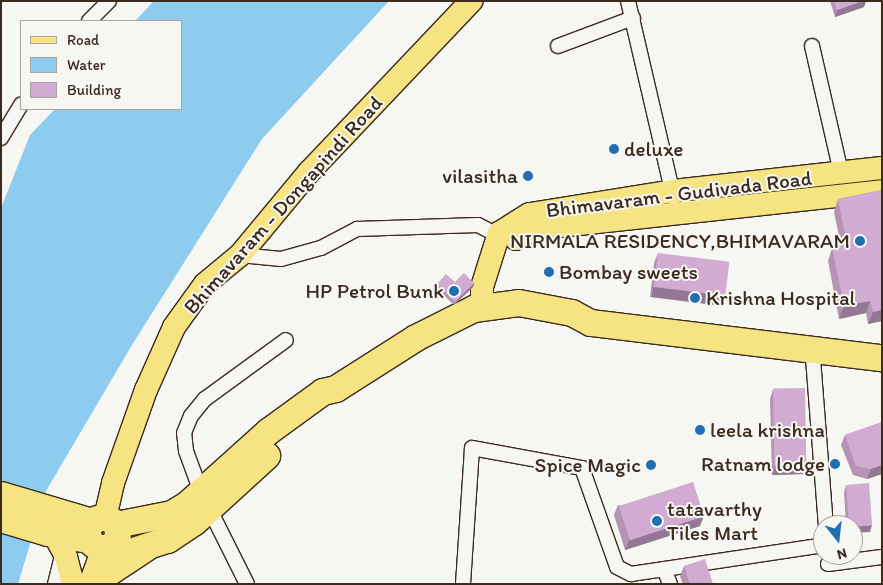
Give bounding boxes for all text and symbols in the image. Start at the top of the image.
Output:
legend [20,20,182,110]
text: Road [67,31,99,49]
text: Water [67,56,105,74]
text: Building [67,81,121,99]
street label: Bhimavaram - Dongapindi Road [178,91,388,319]
place label: deluxe [624,136,683,162]
marker: deluxe [608,143,620,155]
place label: vilasitha [442,163,518,189]
street label: Bhimavaram - Gudivada Road [544,165,814,223]
marker: vilasitha [522,170,534,182]
place label: NIRMALA RESIDENCY,BHIMAVARAM [510,228,850,254]
marker: NIRMALA RESIDENCY,BHIMAVARAM [854,235,866,247]
place label: Bombay sweets [559,259,698,285]
marker: Bombay sweets [543,266,555,278]
place label: HP Petrol Bunk [306,278,444,304]
marker: HP Petrol Bunk [448,285,460,297]
place label: Krishna Hospital [706,285,855,311]
marker: Krishna Hospital [688,291,702,305]
place label: leela krishna [710,417,824,443]
marker: leela krishna [694,424,706,436]
place label: Ratnam lodge [701,451,825,477]
place label: Spice Magic [535,452,641,478]
marker: Ratnam lodge [829,458,841,470]
marker: Spice Magic [645,459,657,471]
place label: tatavarthy Tiles Mart [667,496,762,546]
marker: tatavarthy Tiles Mart [651,515,663,527]
north arrow [813,515,863,565]
text: N [835,544,849,563]

